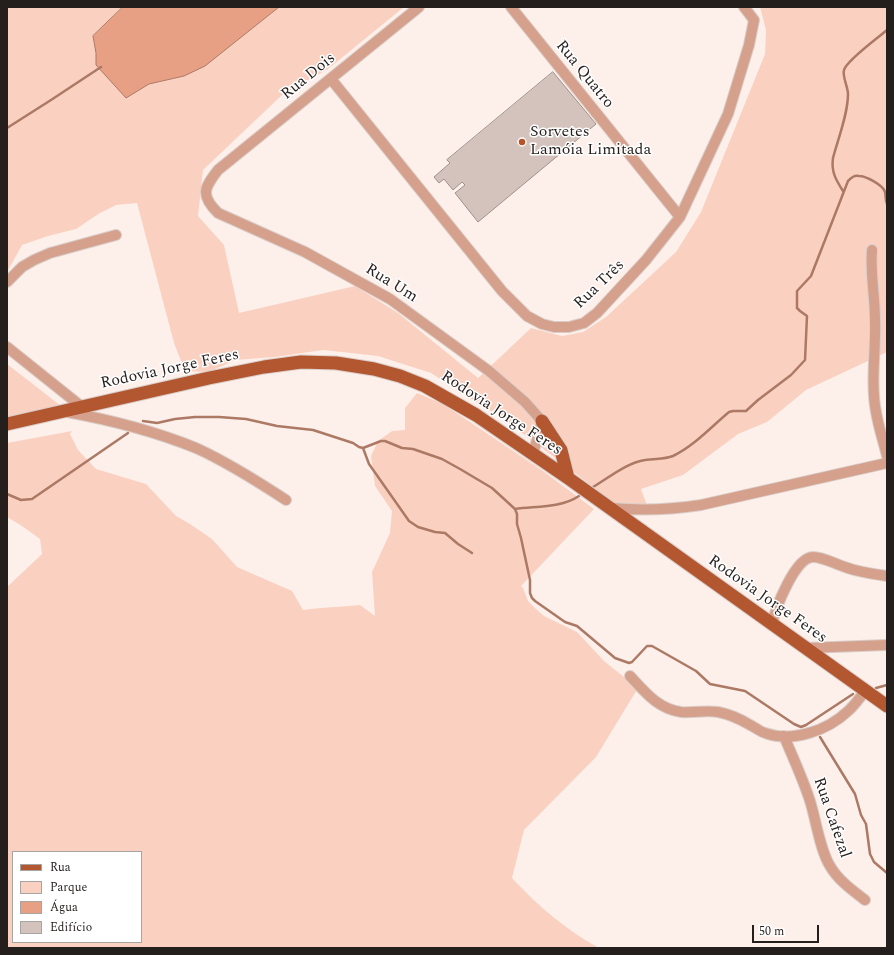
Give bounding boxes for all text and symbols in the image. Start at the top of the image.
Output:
street label: Rua Quatro [551,37,617,113]
street label: Rua Dois [278,49,340,105]
place label: Sorvetes Lamóia Limitada [530,123,651,161]
marker: Sorvetes Lamóia Limitada [517,137,527,147]
street label: Rua Três [571,256,629,314]
street label: Rua Um [361,261,421,307]
street label: Rodovia Jorge Feres [99,346,241,394]
street label: Rodovia Jorge Feres [437,368,565,460]
street label: Rodovia Jorge Feres [704,552,830,648]
street label: Rua Cafezal [808,775,854,861]
legend [12,851,142,943]
text: Rua [50,858,71,877]
text: Parque [50,878,87,897]
text: Água [50,898,78,917]
scale bar [754,917,821,943]
text: Edifício [50,918,92,937]
text: 50 m [759,922,784,941]

